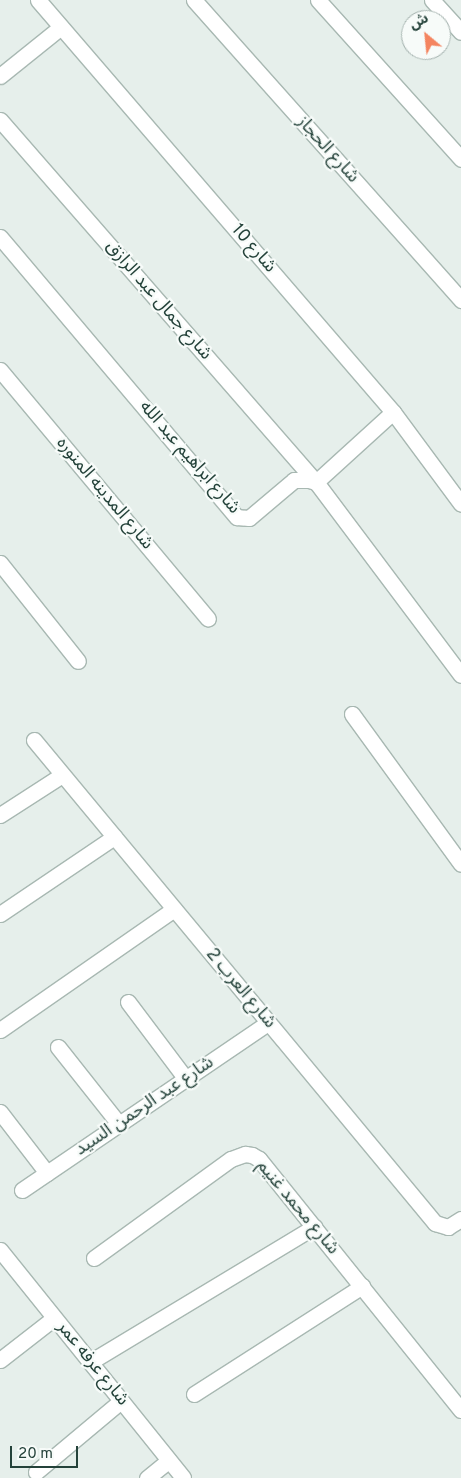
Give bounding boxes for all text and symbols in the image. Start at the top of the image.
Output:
north arrow [401,10,451,60]
text: ش [407,10,432,34]
street label: شارع الحجاز [291,112,363,188]
street label: شارع 10 [226,220,280,278]
street label: شارع جمال عبد الرازق [100,237,216,365]
street label: شارع ابراهيم عبد الله [134,397,244,519]
street label: شارع المدينه المنوره [51,433,157,555]
street label: شارع العرب 2 [200,945,280,1033]
street label: شارع عبد الرحمن السيد [72,1053,218,1161]
street label: شارع محمد غنيم [251,1156,343,1260]
street label: شارع عرفه عمر [51,1317,133,1411]
scale bar [12,1436,80,1468]
text: 20 m [18,1445,53,1464]

